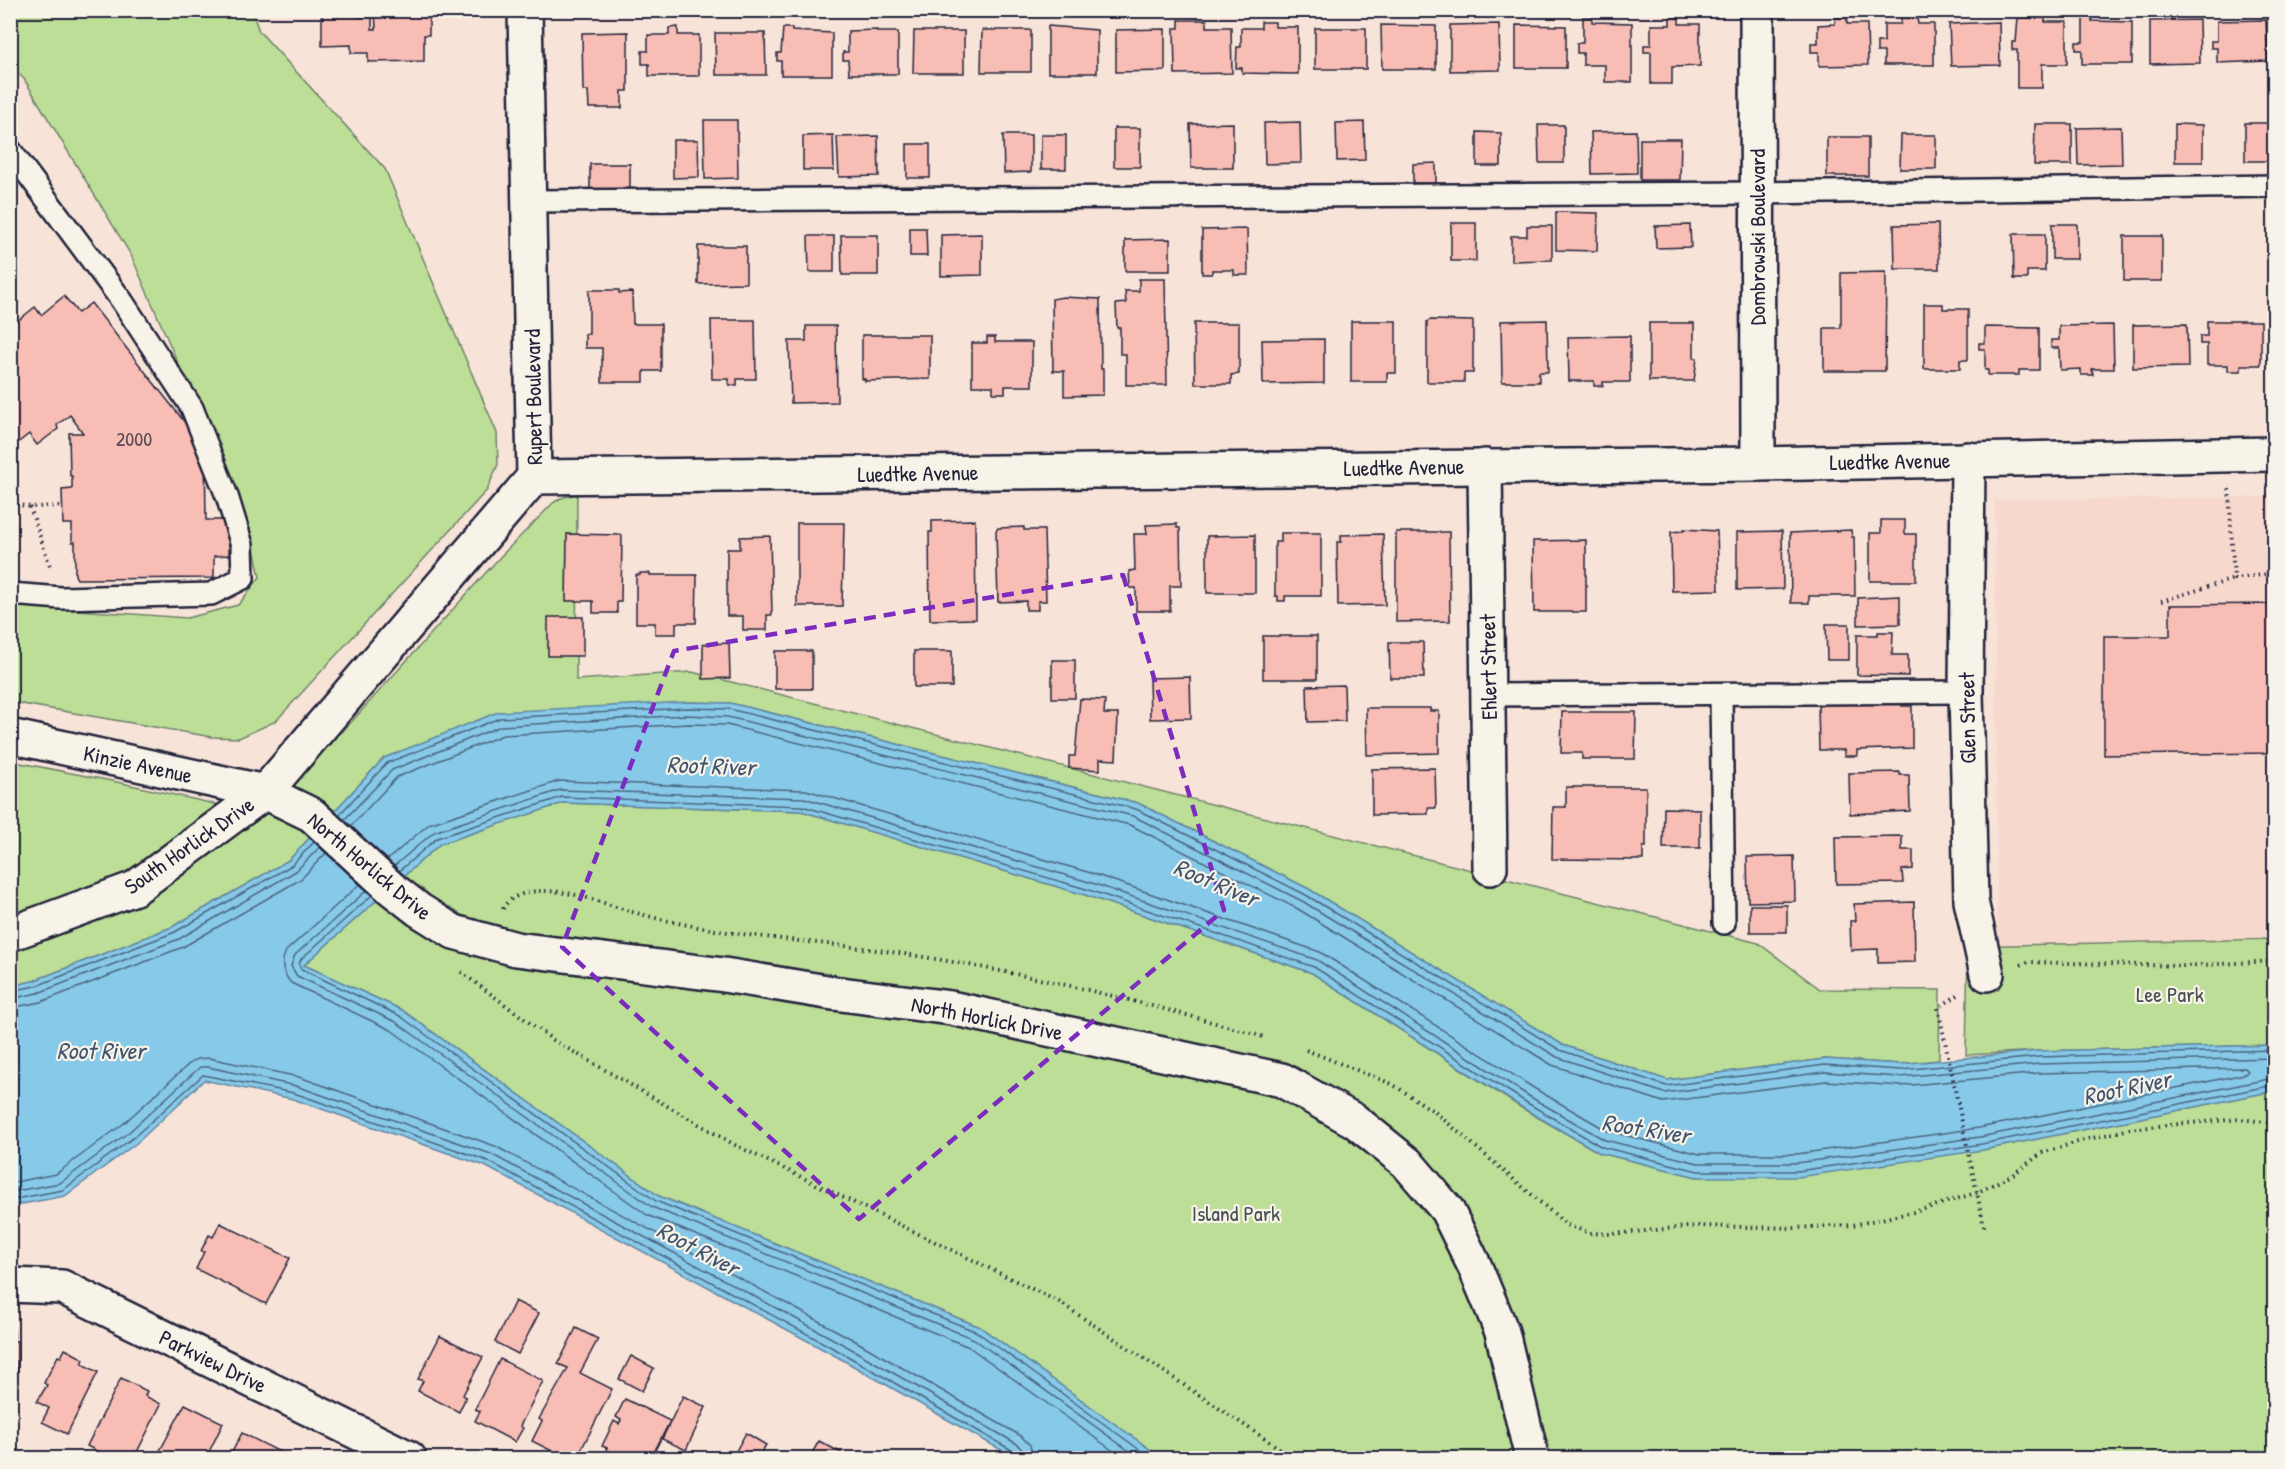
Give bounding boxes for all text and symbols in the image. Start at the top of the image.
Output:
street label: Dombrowski Boulevard [1742,148,1772,325]
street label: Rupert Boulevard [517,328,549,465]
house number: 2000 [116,425,152,452]
street label: Luedtke Avenue [1829,445,1951,477]
street label: Luedtke Avenue [1343,451,1465,483]
street label: Luedtke Avenue [857,457,979,489]
street label: Ehlert Street [1472,613,1504,720]
street label: Glen Street [1951,672,1983,764]
street label: Kinzie Avenue [81,738,195,790]
water label: Root River [666,747,759,783]
street label: South Horlick Drive [118,789,260,901]
street label: North Horlick Drive [302,805,439,927]
water label: Root River [1169,850,1266,915]
park label: Lee Park [2136,979,2204,1009]
street label: North Horlick Drive [909,989,1065,1047]
water label: Root River [57,1034,148,1066]
water label: Root River [2080,1062,2176,1112]
water label: Root River [1600,1105,1695,1151]
park label: Island Park [1192,1198,1280,1228]
water label: Root River [652,1213,748,1284]
street label: Parkview Drive [154,1322,272,1400]

